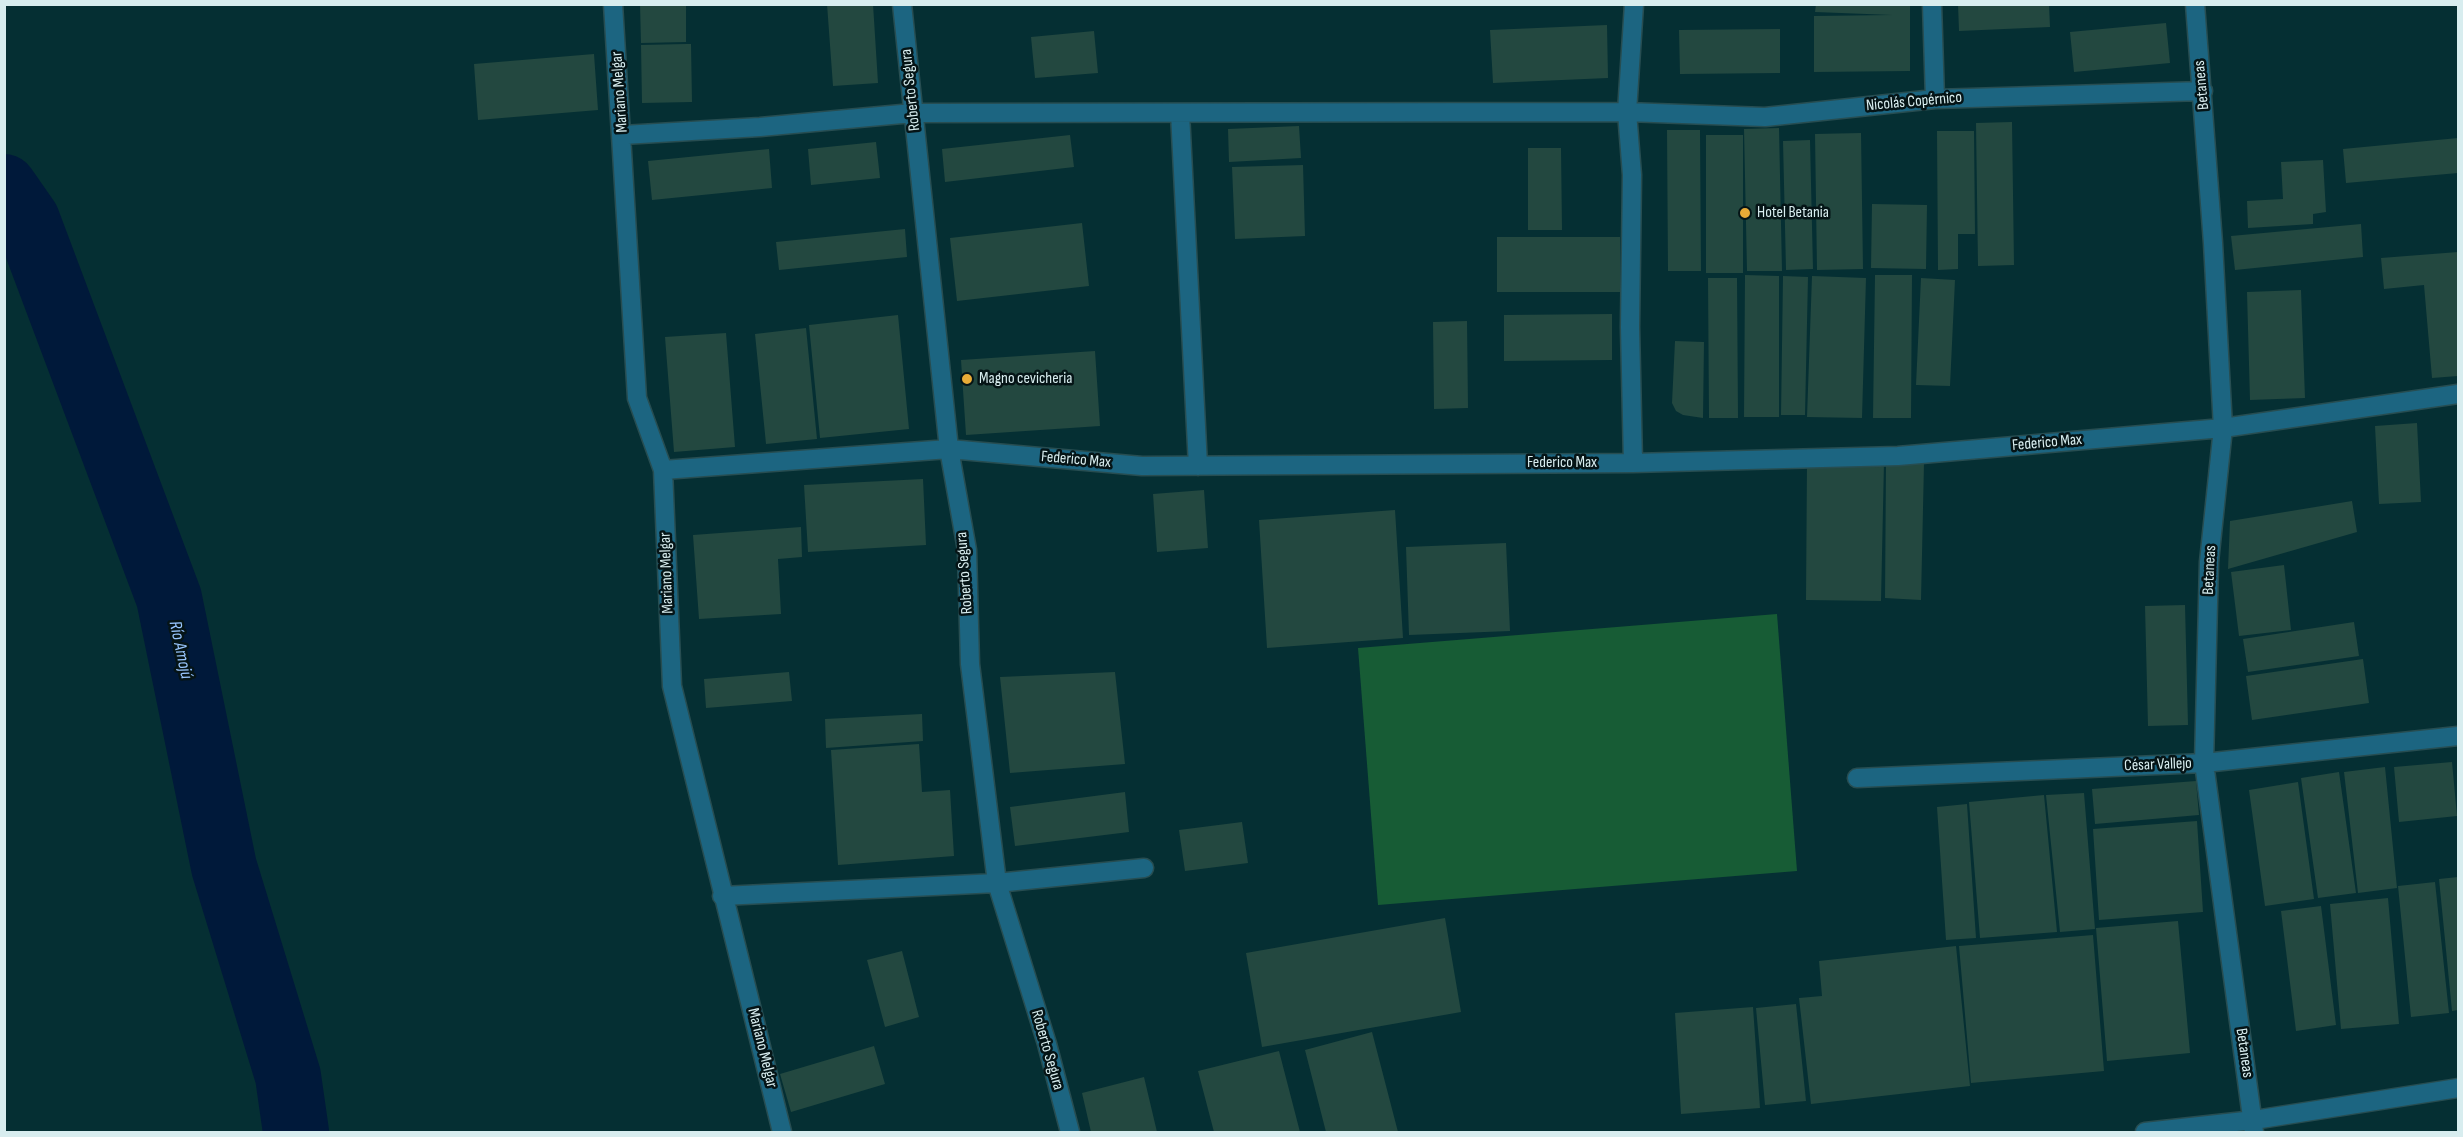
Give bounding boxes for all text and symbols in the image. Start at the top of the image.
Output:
street label: Roberto Segura [897,48,925,132]
street label: Mariano Melgar [608,51,632,133]
street label: Betaneas [2190,59,2214,111]
street label: Nicolás Copérnico [1865,88,1963,116]
place label: Hotel Betania [1757,203,1829,223]
marker: Hotel Betania [1738,206,1752,220]
place label: Magno cevicheria [979,369,1072,389]
marker: Magno cevicheria [960,372,974,386]
street label: Federico Max [2011,430,2083,456]
street label: Federico Max [1040,447,1112,473]
street label: Federico Max [1527,453,1597,473]
street label: Roberto Segura [953,531,977,615]
street label: Mariano Melgar [656,532,678,614]
street label: Betaneas [2199,545,2221,595]
water label: Río Amojú [163,619,197,681]
street label: César Vallejo [2124,754,2192,776]
street label: Mariano Melgar [743,1006,781,1090]
street label: Roberto Segura [1026,1008,1068,1092]
street label: Betaneas [2231,1027,2257,1079]

